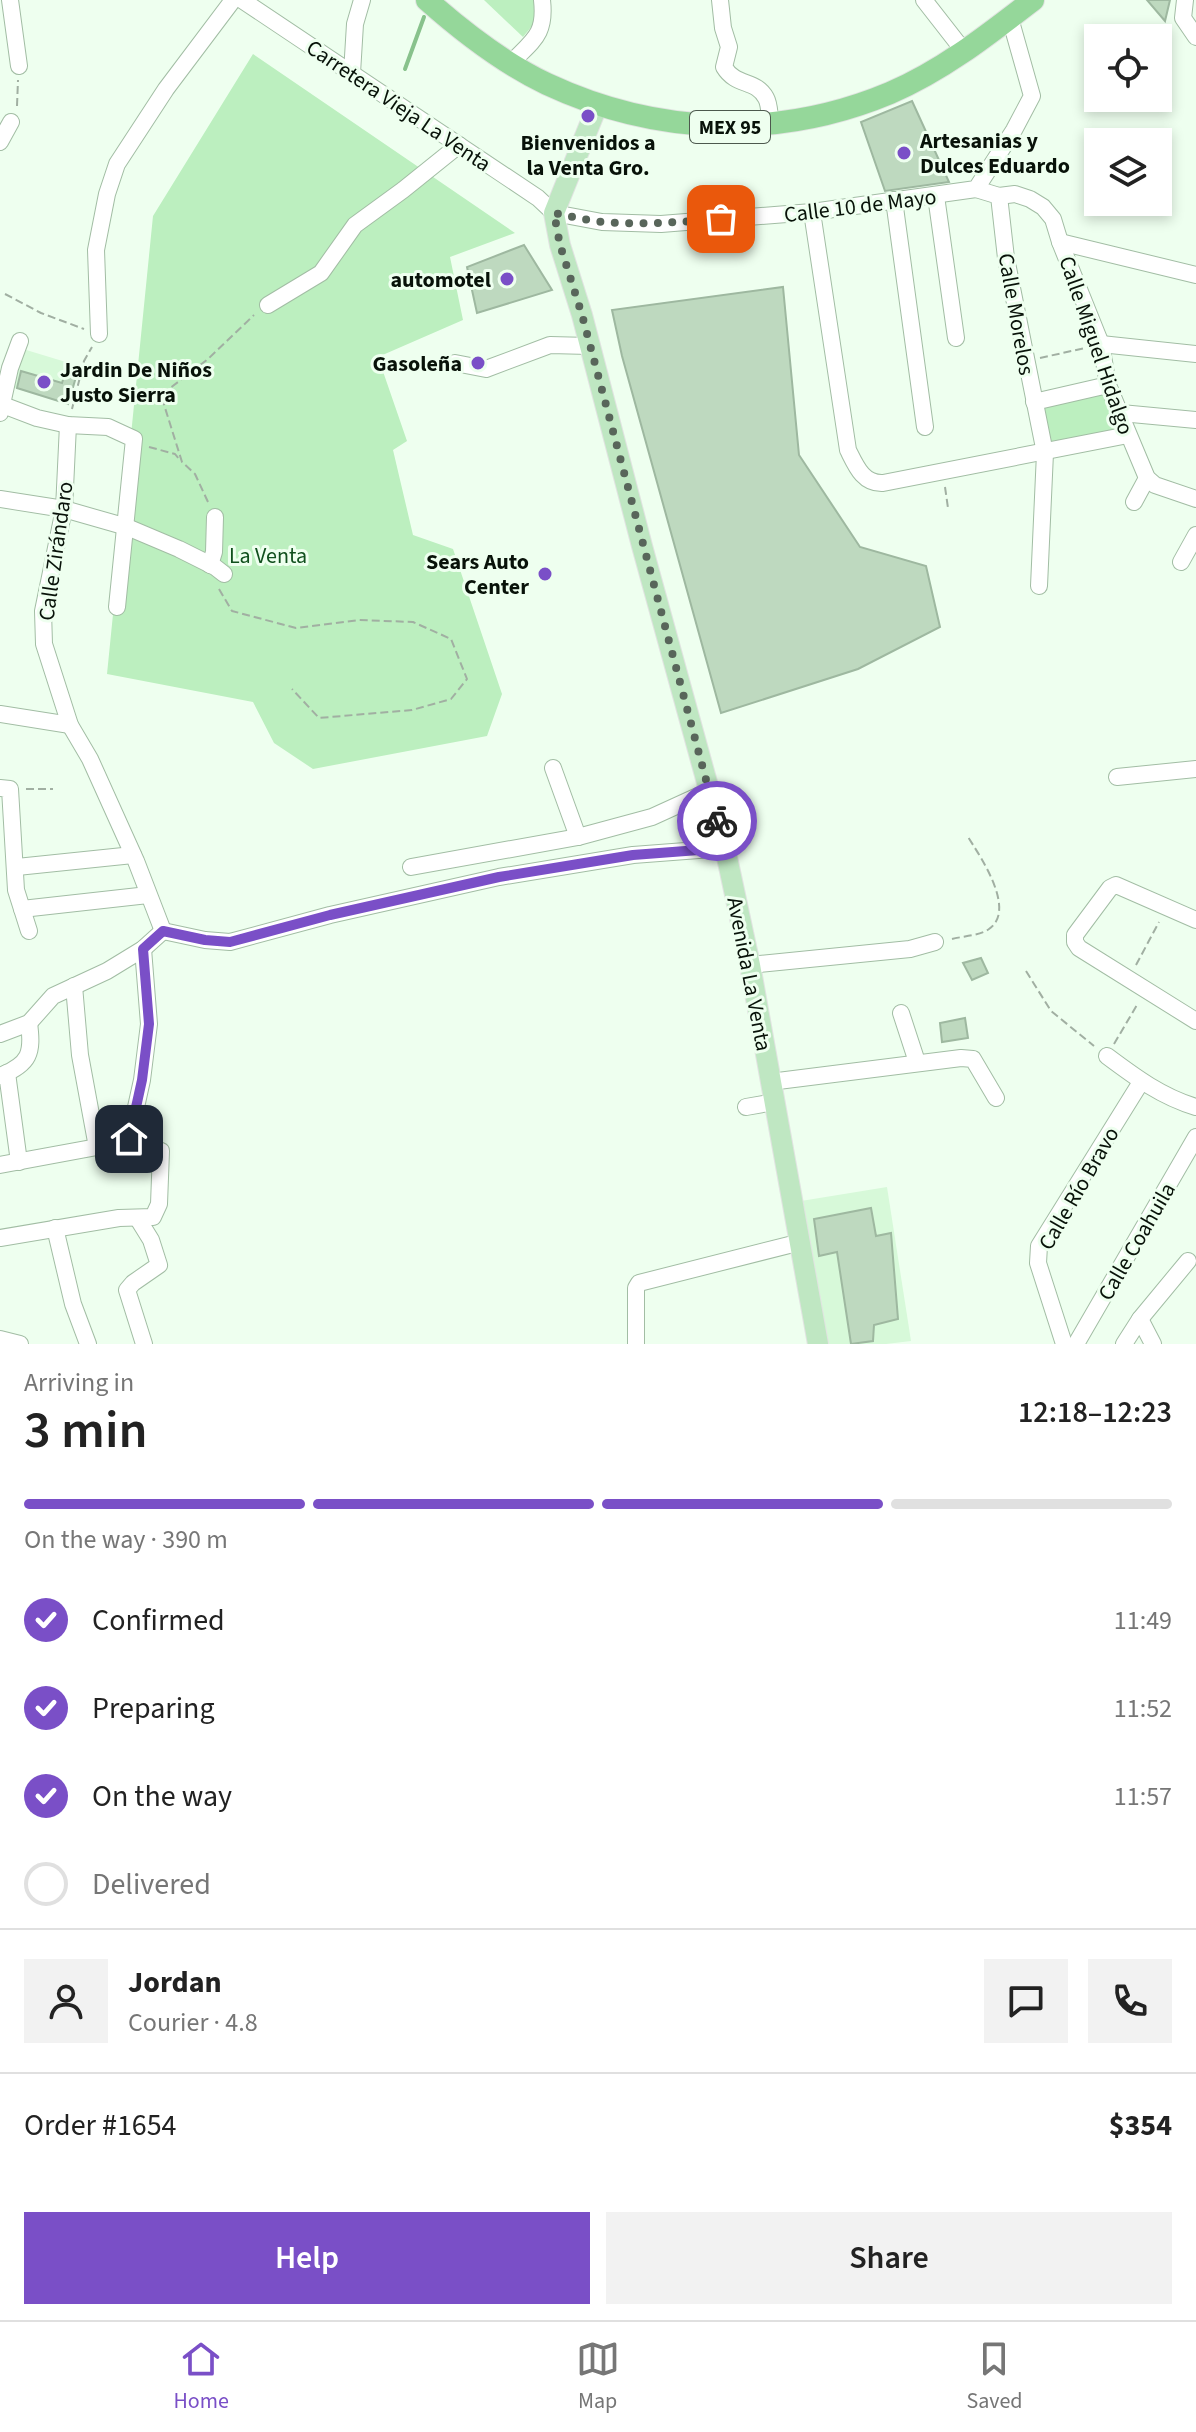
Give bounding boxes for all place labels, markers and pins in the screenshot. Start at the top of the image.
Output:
marker: Bienvenidos a la Venta Gro. [579,107,597,125]
place label: Artesanias y Dulces Eduardo [919,125,1070,182]
place label: Bienvenidos a la Venta Gro. [520,127,656,184]
marker: Artesanias y Dulces Eduardo [895,144,913,162]
pin [687,185,755,253]
place label: automotel [390,264,492,296]
marker: automotel [498,270,516,288]
place label: Gasoleña [373,348,462,380]
place label: Jardin De Niños Justo Sierra [60,354,212,411]
marker: Gasoleña [469,354,487,372]
marker: Jardin De Niños Justo Sierra [35,373,53,391]
place label: Sears Auto Center [426,546,529,603]
marker: Sears Auto Center [536,565,554,583]
pin [95,1105,163,1173]

